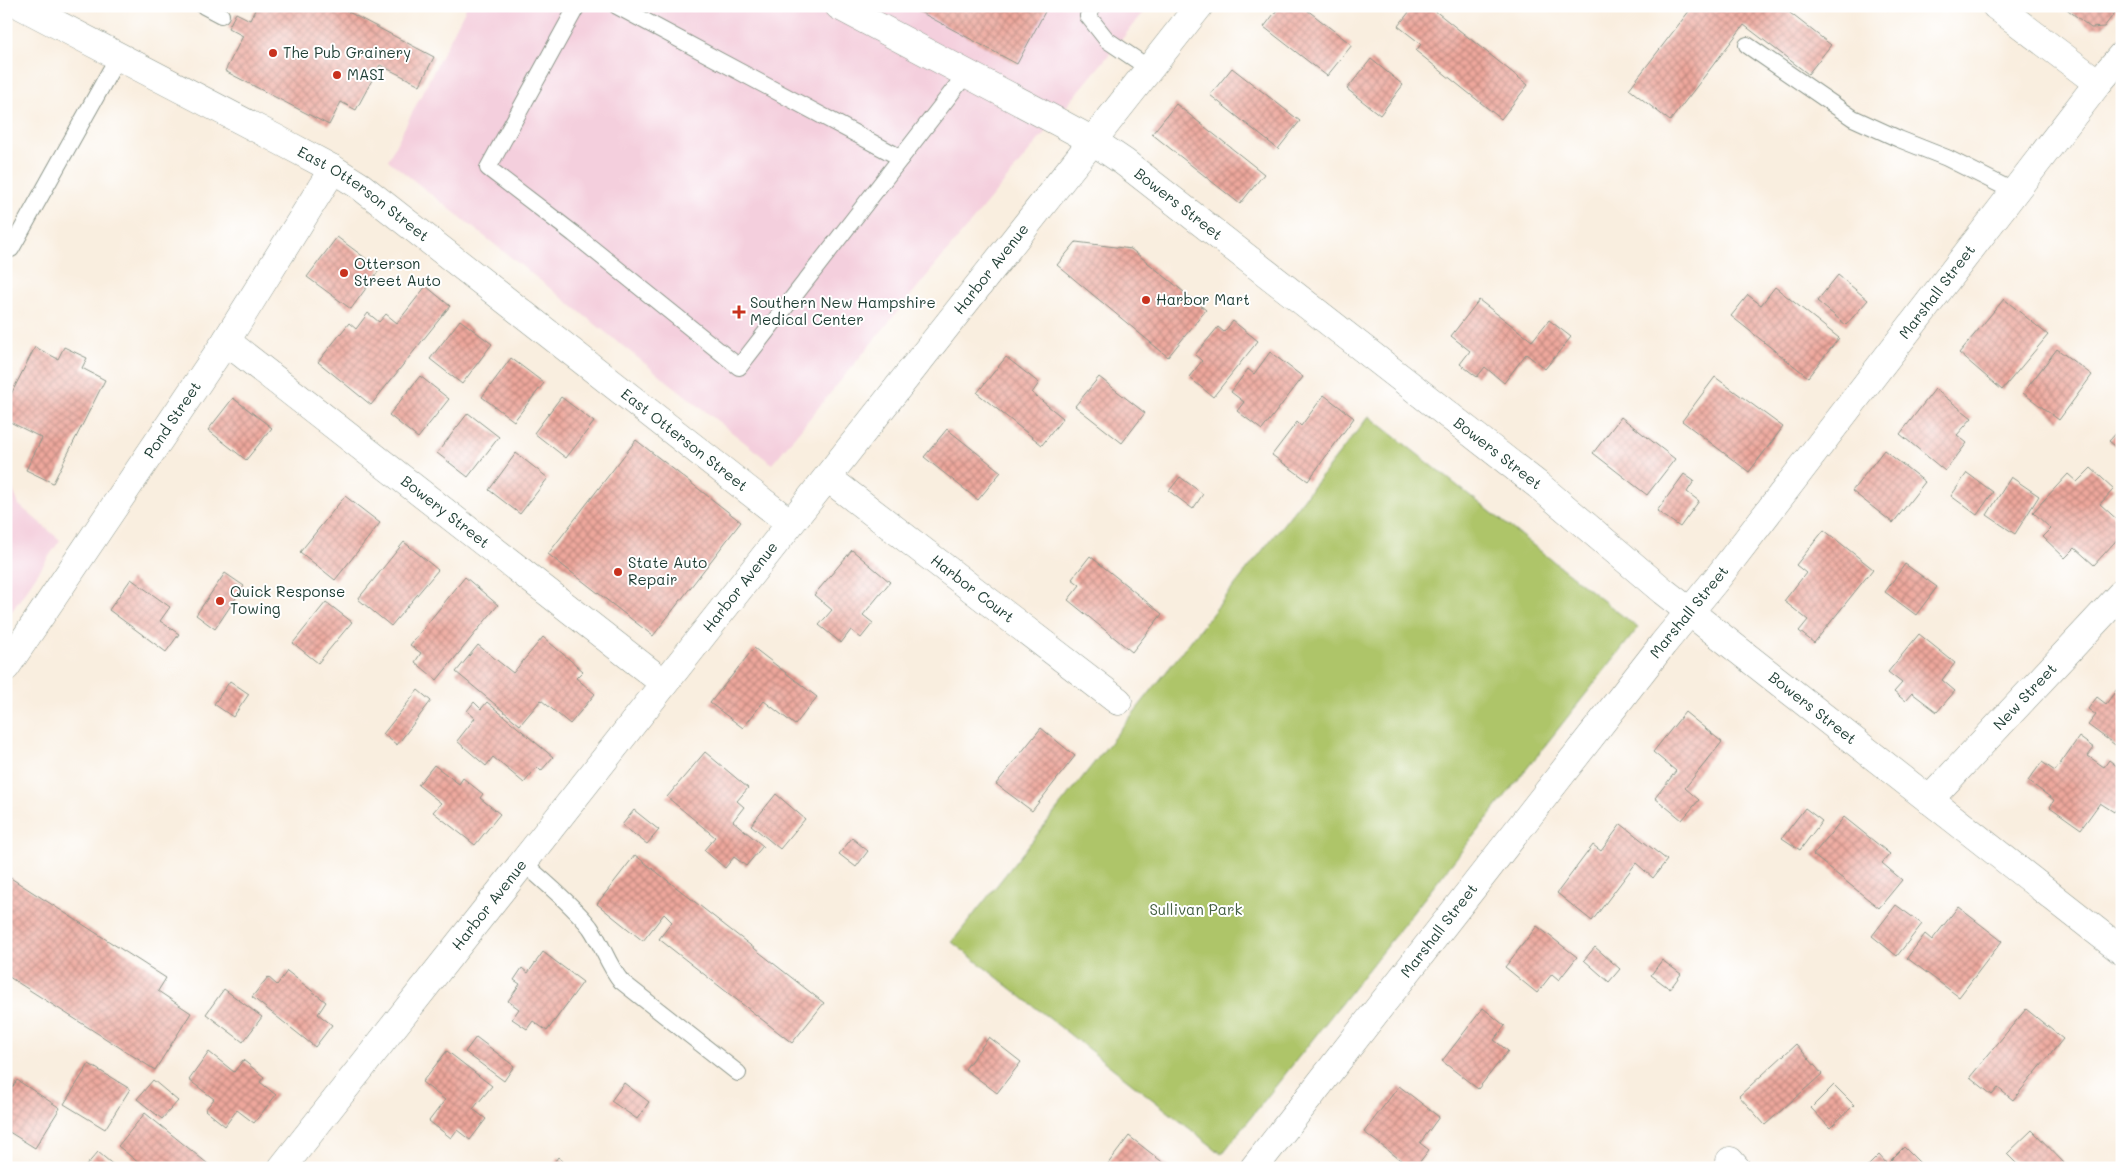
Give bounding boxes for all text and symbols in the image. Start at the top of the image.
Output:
place label: The Pub Grainery [283,42,411,62]
marker: The Pub Grainery [267,47,279,59]
place label: MASI [347,64,385,84]
marker: MASI [331,69,343,81]
street label: East Otterson Street [294,141,434,245]
street label: Bowers Street [1131,163,1227,244]
street label: Harbor Avenue [948,219,1033,318]
street label: Marshall Street [1894,240,1979,343]
place label: Otterson Street Auto [354,253,441,290]
marker: Otterson Street Auto [338,267,350,279]
place label: Harbor Mart [1156,289,1250,309]
place label: Southern New Hampshire Medical Center [750,292,936,329]
marker: Harbor Mart [1140,294,1152,306]
marker: Southern New Hampshire Medical Center [732,305,746,319]
street label: Pond Street [139,377,205,462]
street label: East Otterson Street [617,383,752,495]
street label: Bowers Street [1450,412,1546,493]
street label: Bowery Street [397,470,494,552]
street label: Harbor Avenue [698,537,782,636]
street label: Harbor Court [927,550,1019,627]
place label: State Auto Repair [628,552,707,589]
street label: Marshall Street [1645,561,1732,662]
marker: State Auto Repair [612,566,624,578]
place label: Quick Response Towing [230,581,345,618]
marker: Quick Response Towing [214,595,226,607]
street label: New Street [1988,658,2061,734]
street label: Bowers Street [1765,667,1861,748]
street label: Harbor Avenue [447,855,531,954]
street label: Marshall Street [1395,879,1481,981]
park label: Sullivan Park [1149,899,1243,919]

